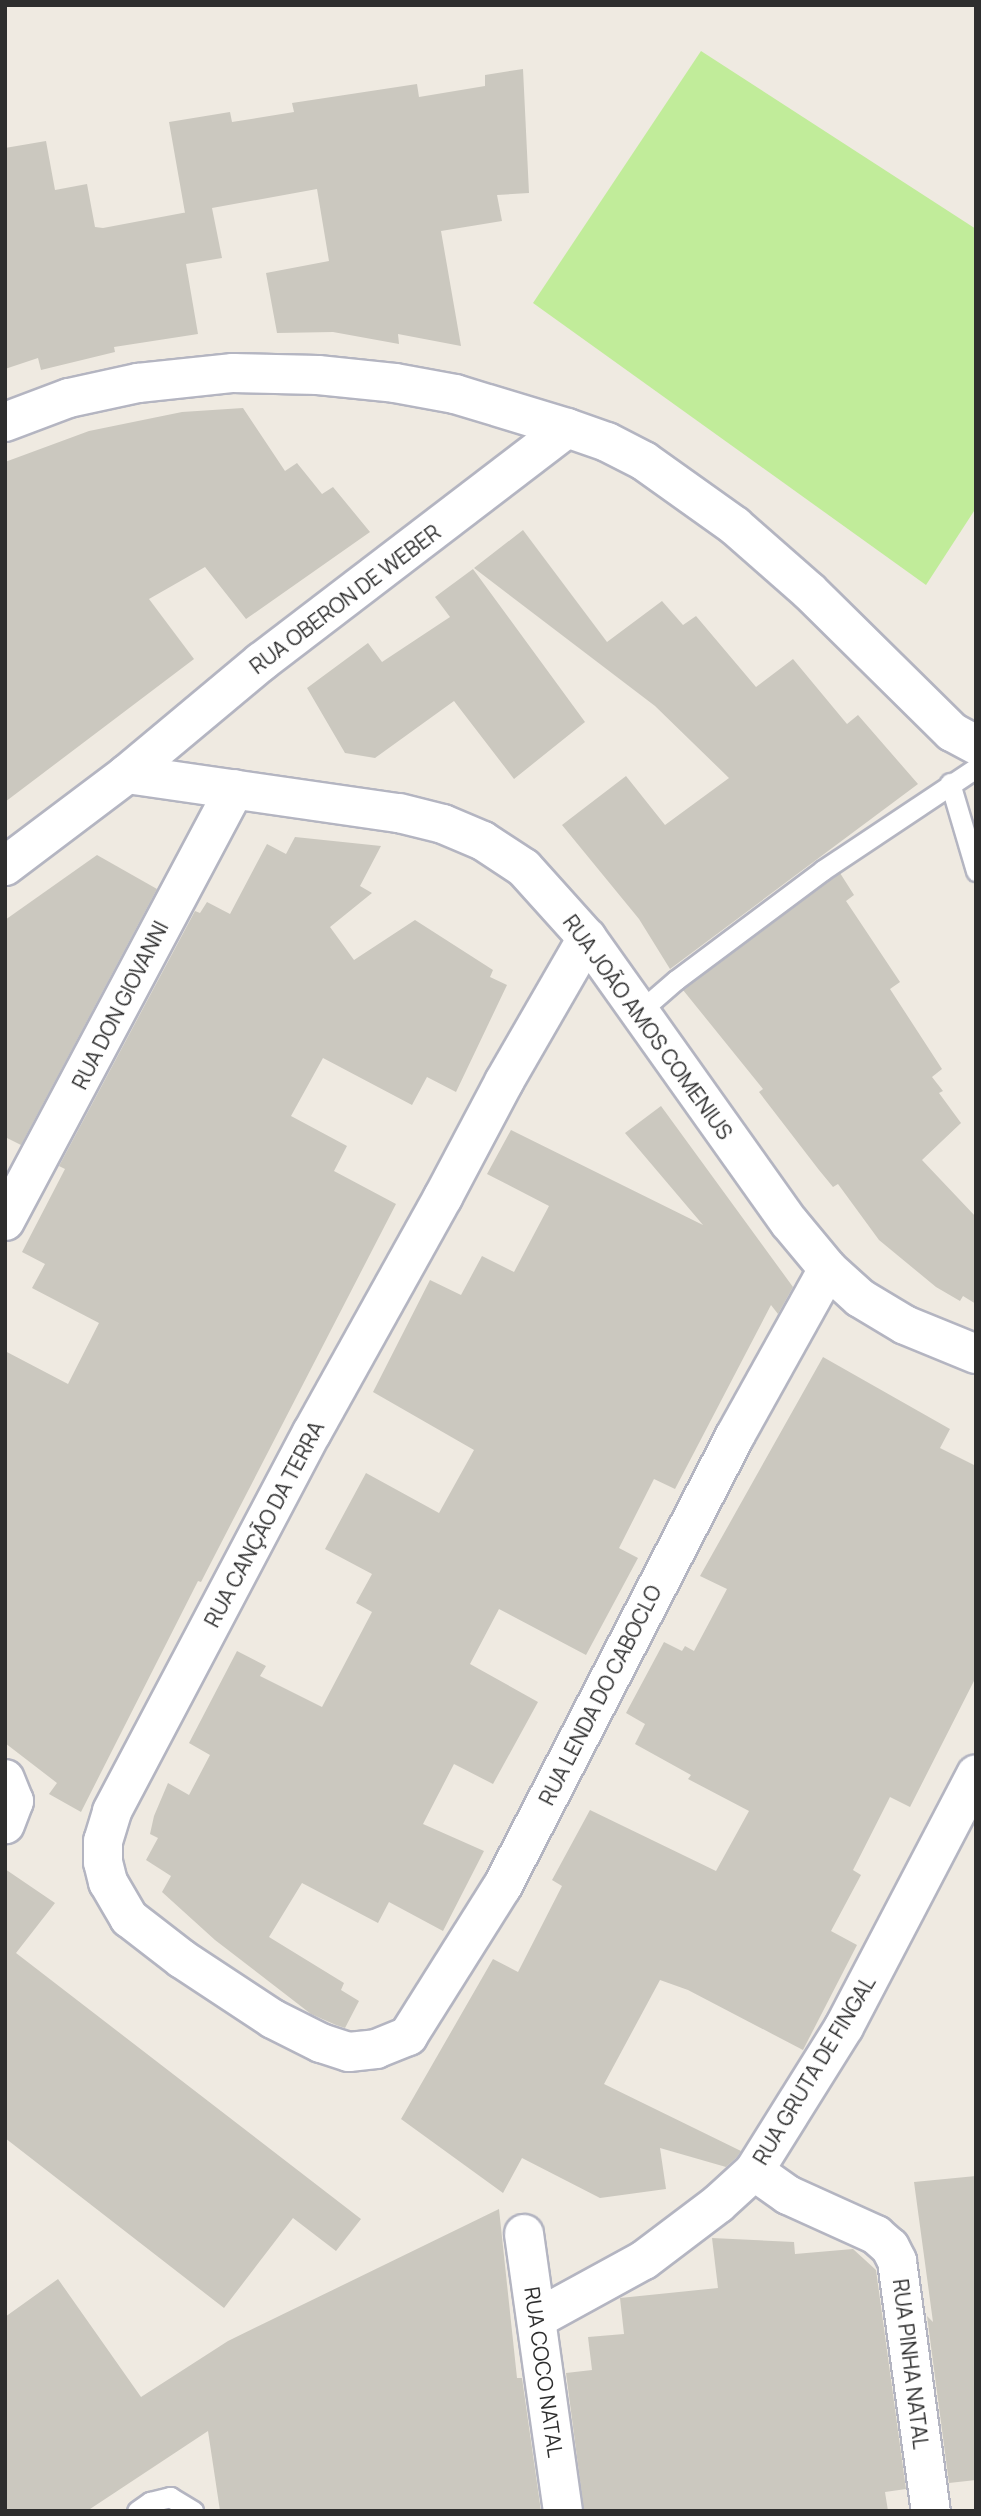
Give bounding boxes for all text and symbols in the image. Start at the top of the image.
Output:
street label: RUA OBERON DE WEBER [245,519,445,679]
street label: RUA JOÃO AMOS COMENIUS [558,910,738,1144]
street label: RUA DON GIOVANNI [67,917,173,1093]
street label: RUA CANÇÃO DA TERRA [199,1417,329,1631]
street label: RUA LENDA DO CABOCLO [534,1581,666,1809]
street label: RUA GRUTA DE FINGAL [748,1971,880,2169]
street label: RUA PINHA NATAL [888,2277,934,2451]
street label: RUA COCO NATAL [520,2285,568,2459]

